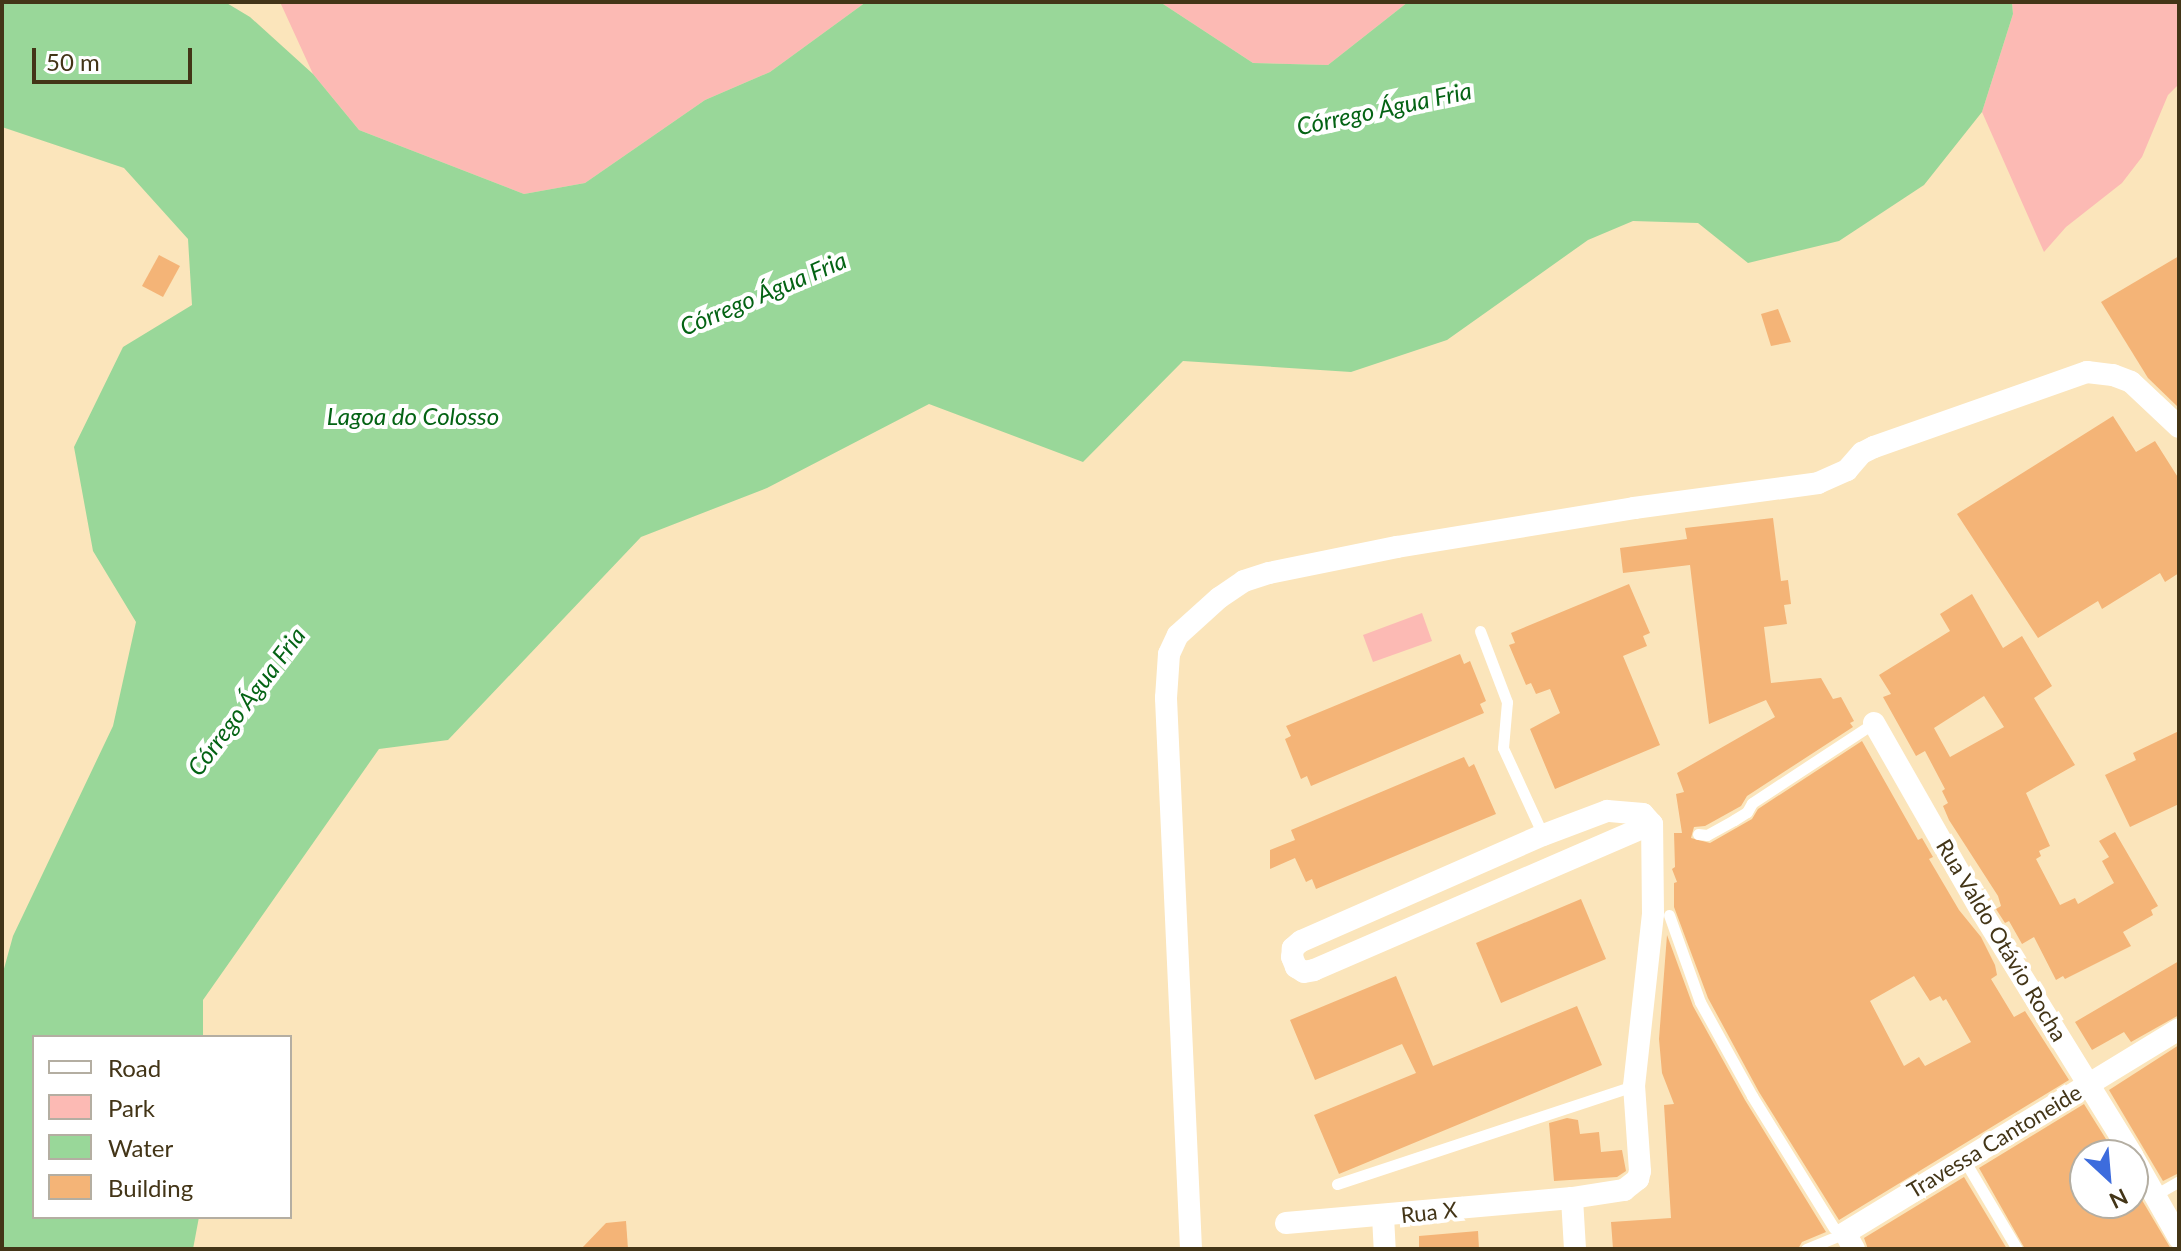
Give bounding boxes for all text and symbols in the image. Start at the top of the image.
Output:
scale bar [36,32,196,82]
text: 50 m [46,47,100,76]
water label: Córrego Água Fria [1294,75,1474,141]
water label: Córrego Água Fria [675,245,851,341]
water label: Lagoa do Colosso [327,402,499,430]
water label: Córrego Água Fria [181,621,311,781]
street label: Rua Valdo Otávio Rocha [1931,834,2073,1046]
legend [32,1035,292,1219]
text: Road [108,1053,161,1082]
street label: Travessa Cantoneide [1902,1079,2086,1203]
text: Park [108,1093,155,1122]
text: Water [108,1133,173,1162]
north arrow [2069,1139,2149,1219]
text: Building [108,1173,193,1202]
text: N [2105,1183,2132,1215]
street label: Rua X [1400,1196,1458,1228]

